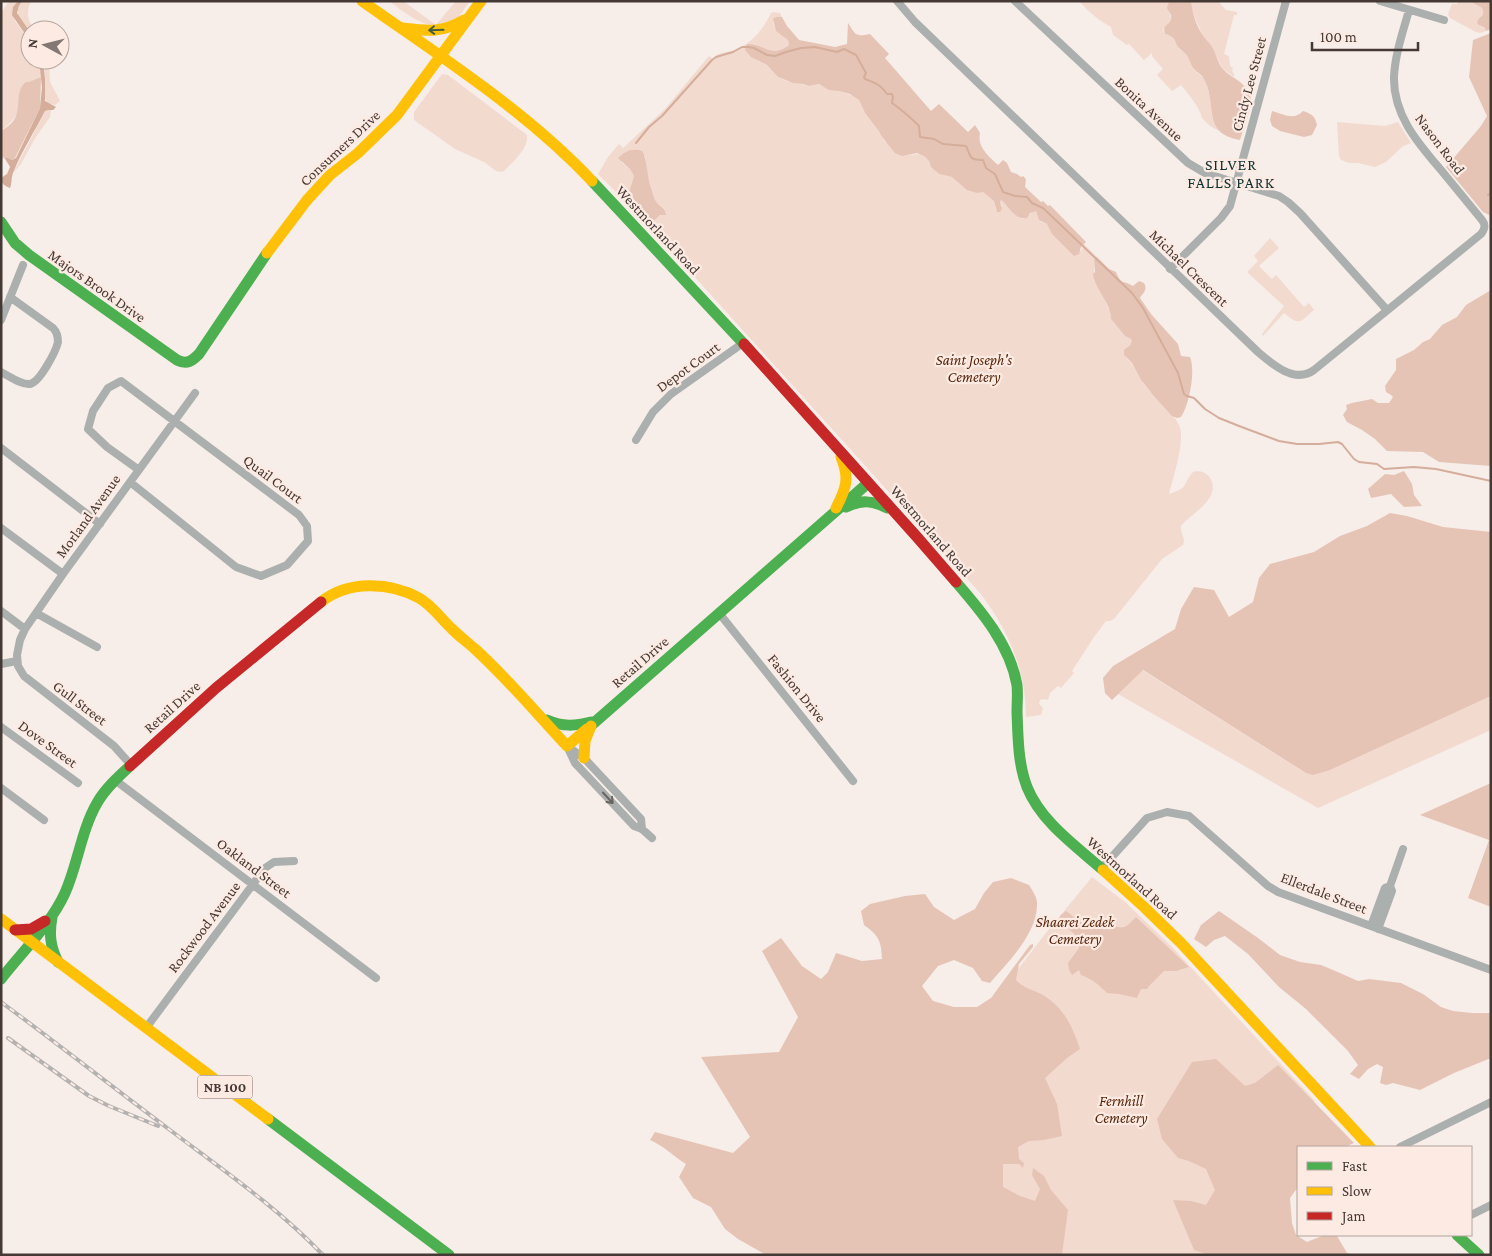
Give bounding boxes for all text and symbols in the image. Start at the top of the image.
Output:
north arrow [20,20,70,70]
scale bar [1312,20,1418,52]
one-way arrow [428,26,444,35]
text: 100 m [1320,29,1357,45]
street label: Cindy Lee Street [1229,34,1271,133]
text: N [24,37,41,49]
street label: Bonita Avenue [1112,74,1186,145]
street label: Consumers Drive [297,107,384,189]
street label: Nason Road [1412,111,1468,177]
district label: SILVER FALLS PARK [1187,156,1275,191]
street label: Westmorland Road [613,182,703,278]
street label: Michael Crescent [1146,226,1232,310]
street label: Majors Brook Drive [45,246,149,327]
street label: Depot Court [653,338,724,396]
park label: Saint Joseph's Cemetery [936,352,1013,386]
street label: Quail Court [240,452,307,507]
street label: Morland Avenue [52,471,124,561]
street label: Westmorland Road [887,482,975,580]
street label: Retail Drive [608,633,672,691]
street label: Fashion Drive [765,651,830,726]
street label: Retail Drive [141,677,204,736]
street label: Gull Street [50,678,111,729]
street label: Dove Street [15,717,81,771]
one-way arrow [602,791,614,804]
street label: Westmorland Road [1084,833,1180,923]
street label: Oakland Street [214,835,295,902]
street label: Ellerdale Street [1279,869,1370,917]
street label: Rockwood Avenue [165,878,244,975]
park label: Shaarei Zedek Cemetery [1036,914,1116,948]
road number: NB 100 [198,1076,252,1098]
park label: Fernhill Cemetery [1094,1093,1148,1127]
legend [1297,1146,1472,1236]
text: Fast [1342,1158,1368,1174]
text: Slow [1342,1183,1372,1199]
text: Jam [1340,1208,1365,1225]

